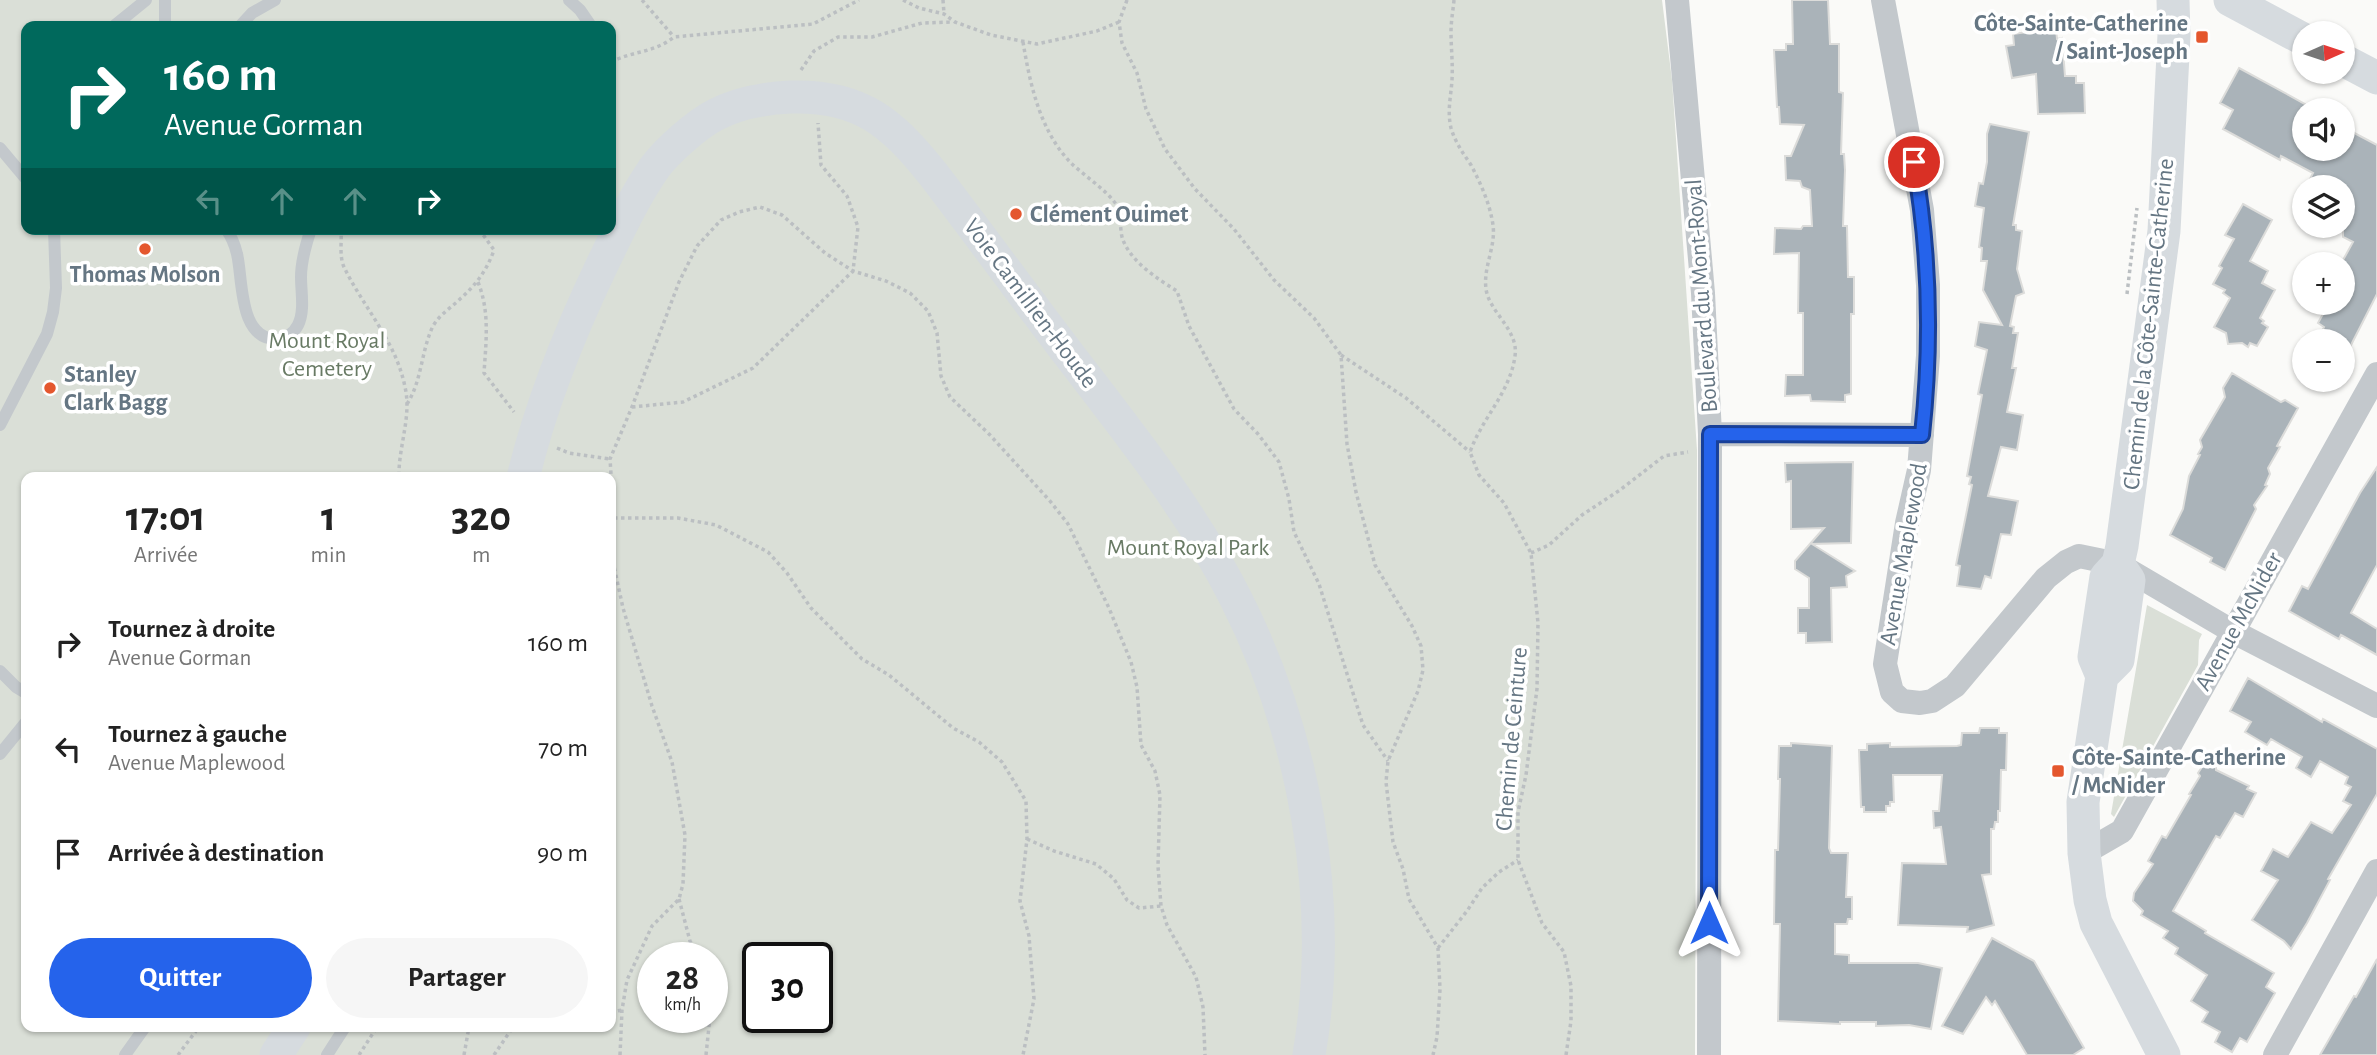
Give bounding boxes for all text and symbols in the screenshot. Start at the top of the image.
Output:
place label: Côte-Sainte-Catherine / Saint-Joseph [1974,12,2188,64]
north arrow [2292,21,2356,84]
map controls [2292,21,2355,392]
marker: Côte-Sainte-Catherine / Saint-Joseph [2194,29,2210,45]
icon: right [49,49,140,140]
text: 160 m [164,51,278,100]
button: sound [2292,98,2355,161]
text: Avenue Gorman [164,109,363,141]
pin [1884,132,1944,192]
icon: arrive [1895,143,1933,181]
street label: Chemin de la Côte-Sainte-Catherine [2120,157,2178,491]
button: layers [2292,175,2355,238]
street label: Boulevard du Mont-Royal [1682,178,1722,414]
icon: left [190,182,228,220]
icon: ahead [263,182,301,220]
icon: ahead [336,182,374,220]
icon: right [409,182,447,220]
place label: Clément Ouimet [1030,203,1188,227]
marker: Clément Ouimet [1008,206,1024,222]
street label: Voie Camillien-Houde [959,215,1101,393]
marker: Thomas Molson [137,241,153,257]
button: + [2292,252,2355,315]
place label: Thomas Molson [70,263,220,287]
park label: Mount Royal Cemetery [268,329,386,381]
button: − [2292,329,2355,392]
place label: Stanley Clark Bagg [64,363,168,415]
marker: Stanley Clark Bagg [42,380,58,396]
street label: Avenue Maplewood [1876,461,1932,647]
text: 17:01 [126,496,206,538]
text: 1 [321,496,336,538]
text: 320 [451,496,511,538]
park label: Mount Royal Park [1107,536,1269,560]
text: Arrivée [134,544,198,567]
text: min [311,544,346,567]
text: m [472,544,490,567]
street label: Avenue McNider [2191,548,2287,695]
text: Tournez à droite [108,616,275,642]
icon: right [49,625,87,663]
text: 160 m [528,630,588,656]
street label: Chemin de Ceinture [1492,646,1532,832]
text: Avenue Gorman [108,647,251,670]
text: Tournez à gauche [108,721,287,747]
icon: left [49,730,87,768]
text: 70 m [538,735,588,761]
place label: Côte-Sainte-Catherine / McNider [2071,746,2286,798]
text: Avenue Maplewood [108,752,285,775]
marker: Côte-Sainte-Catherine / McNider [2050,763,2066,779]
icon: arrive [49,835,87,873]
text: Arrivée à destination [108,840,324,866]
text: 90 m [537,840,588,866]
position arrow [1672,886,1746,960]
button: Quitter [49,938,312,1018]
button: Partager [326,938,588,1018]
speed limit sign: 30 [742,942,833,1033]
text: 28 [666,961,699,996]
text: km/h [664,996,701,1014]

